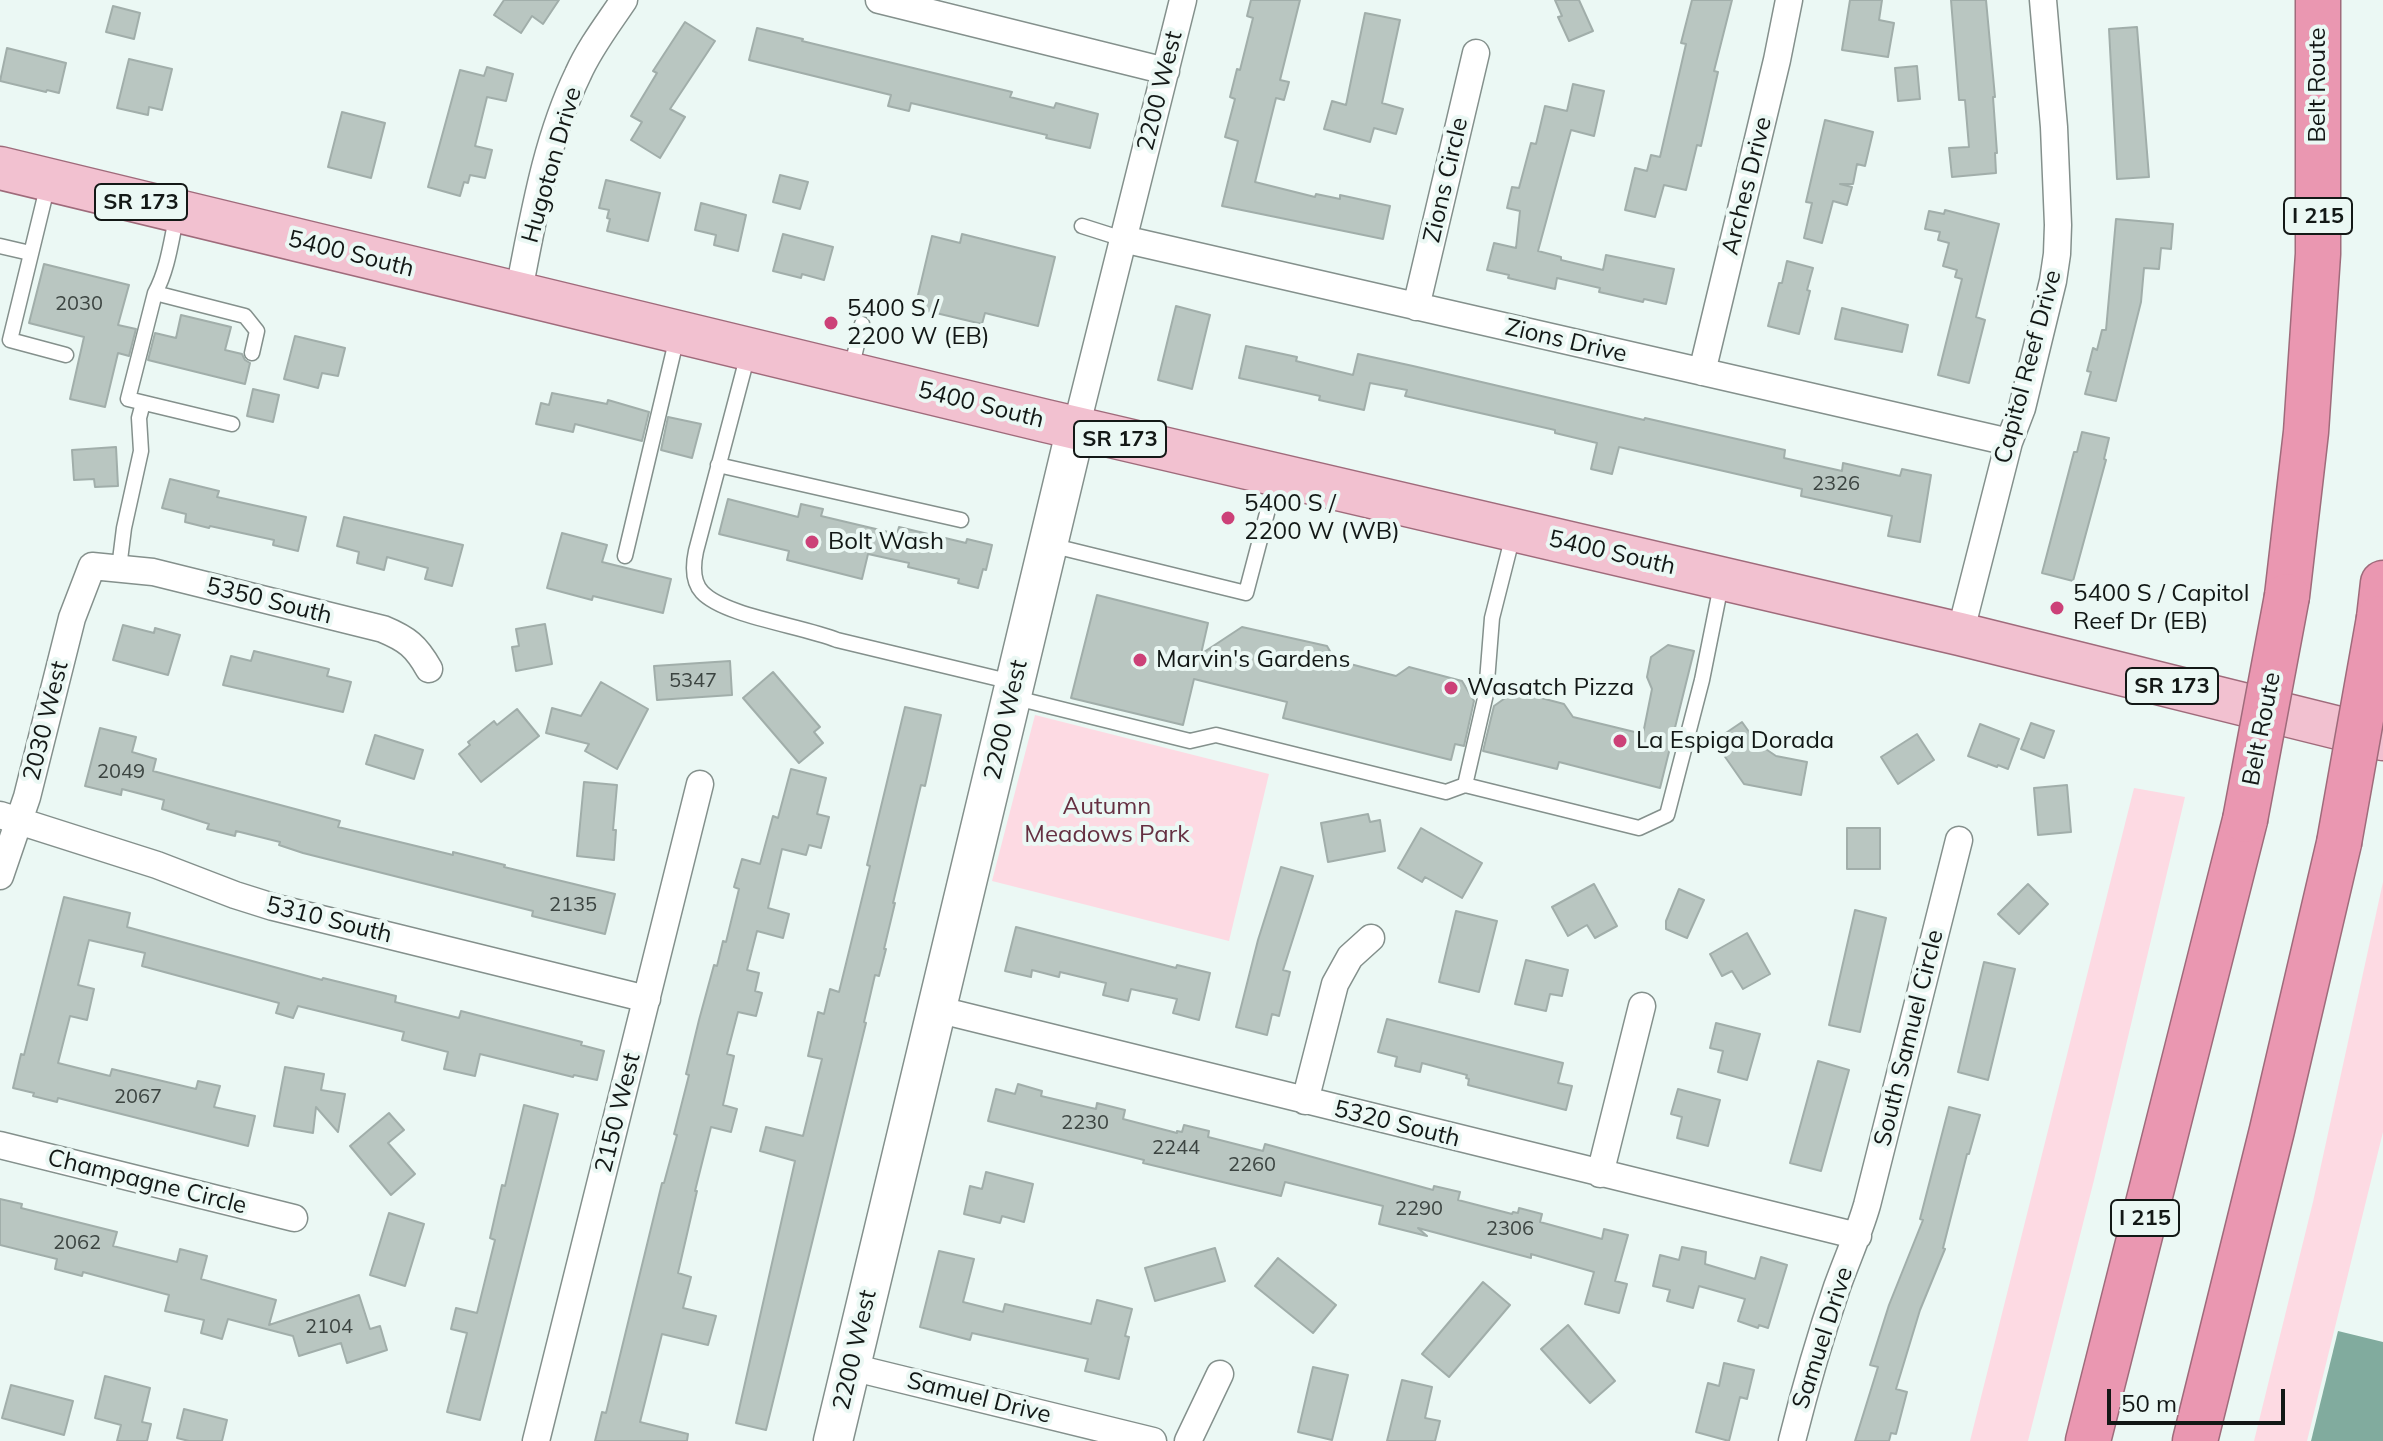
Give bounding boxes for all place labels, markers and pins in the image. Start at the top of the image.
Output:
place label: 5400 S / 2200 W (EB) [847,295,990,351]
marker: 5400 S / 2200 W (EB) [822,314,840,332]
place label: 5400 S / 2200 W (WB) [1244,490,1400,546]
marker: 5400 S / 2200 W (WB) [1219,509,1237,527]
place label: Bolt Wash [828,528,944,556]
marker: Bolt Wash [803,533,821,551]
place label: 5400 S / Capitol Reef Dr (EB) [2073,580,2249,636]
marker: 5400 S / Capitol Reef Dr (EB) [2048,599,2066,617]
place label: Marvin's Gardens [1156,646,1350,674]
marker: Marvin's Gardens [1131,651,1149,669]
place label: Wasatch Pizza [1467,674,1634,702]
marker: Wasatch Pizza [1442,679,1460,697]
place label: La Espiga Dorada [1636,727,1834,755]
marker: La Espiga Dorada [1611,732,1629,750]

